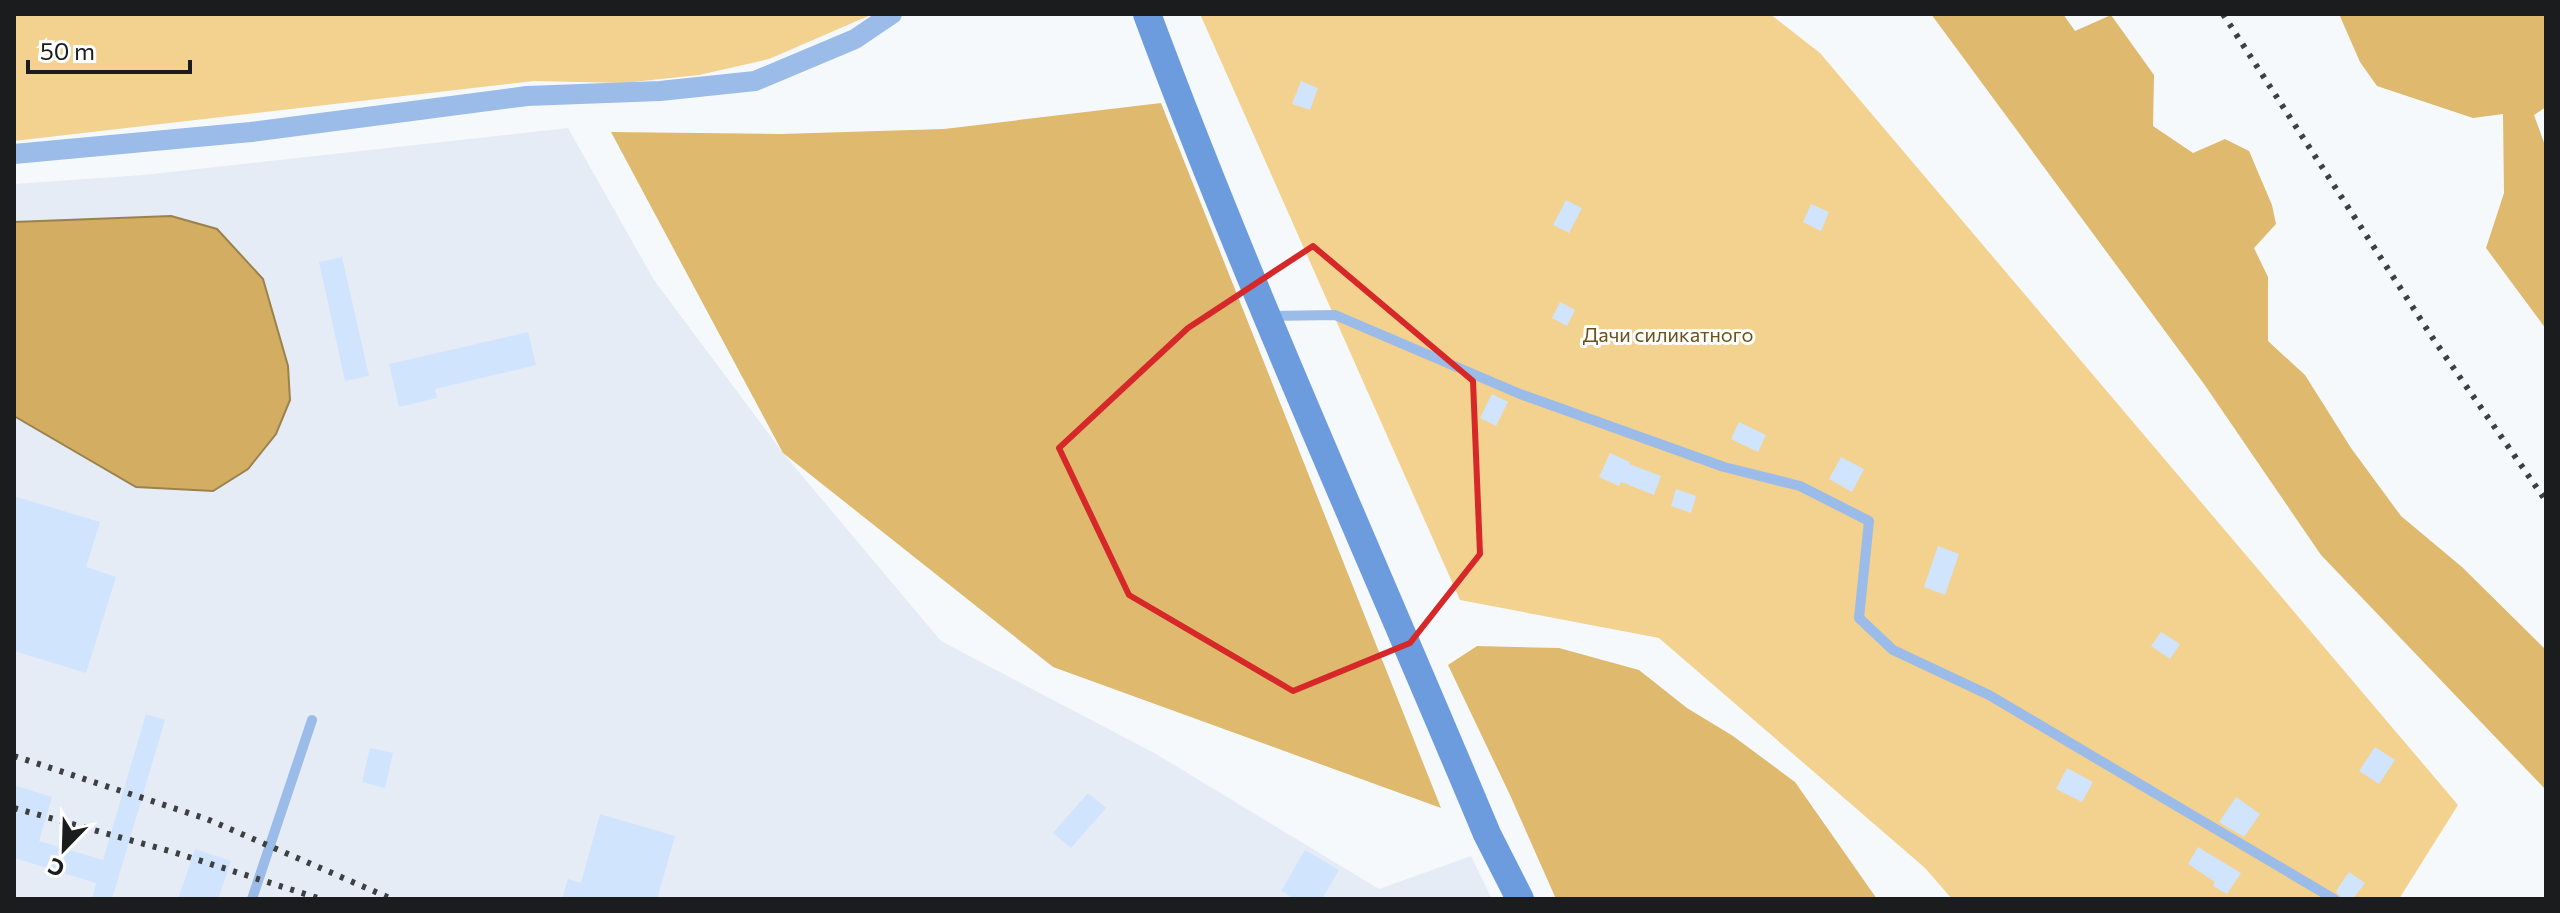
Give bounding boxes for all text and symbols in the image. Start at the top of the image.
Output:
scale bar [28,24,190,74]
text: 50 m [40,36,95,65]
park label: Дачи силикатного [1583,322,1753,346]
north arrow [24,809,104,889]
text: С [44,853,68,883]

